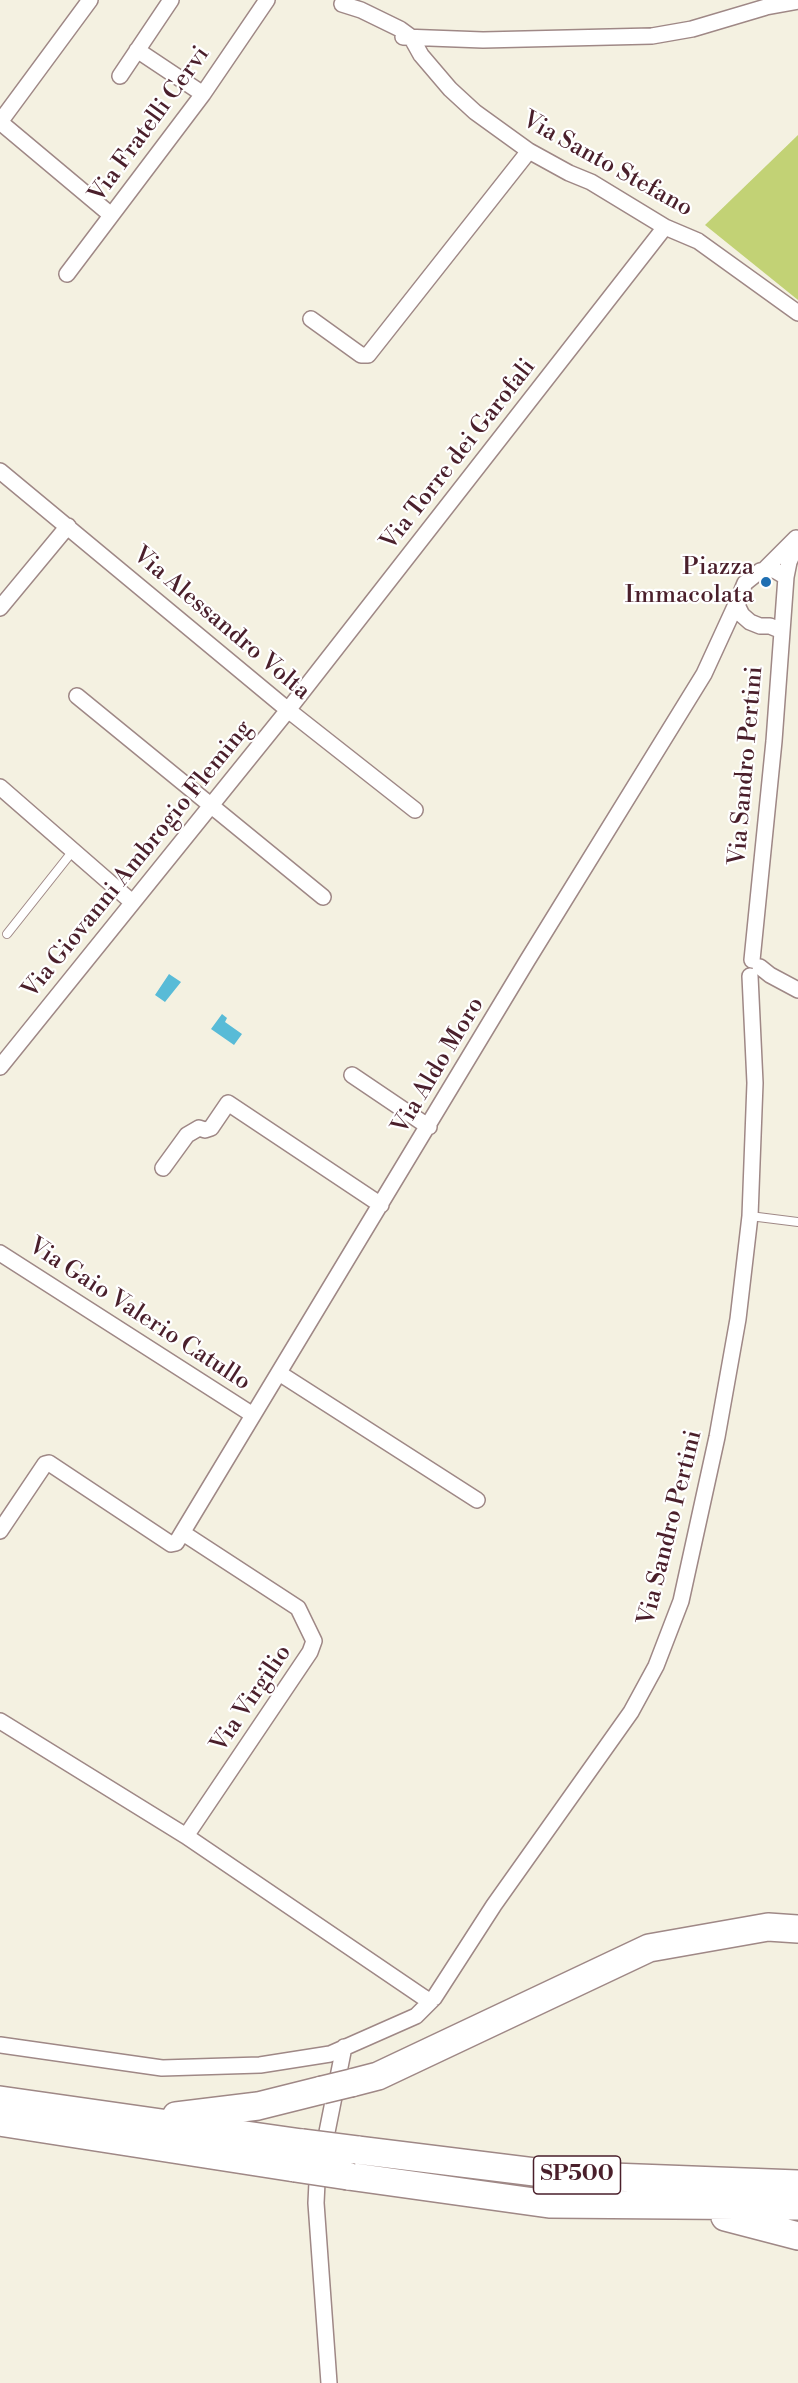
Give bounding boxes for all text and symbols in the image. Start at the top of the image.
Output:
street label: Via Fratelli Cervi [84,41,216,209]
street label: Via Santo Stefano [517,106,697,224]
street label: Via Torre dei Garofali [375,354,543,556]
street label: Via Alessandro Volta [126,541,316,707]
place label: Piazza Immacolata [625,554,754,610]
marker: Piazza Immacolata [759,575,773,589]
street label: Via Sandro Pertini [724,665,770,867]
street label: Via Giovanni Ambrogio Fleming [17,715,259,1005]
street label: Via Aldo Moro [387,992,491,1140]
street label: Via Gaio Valerio Catullo [22,1232,256,1398]
street label: Via Sandro Pertini [633,1428,709,1628]
street label: Via Virgilio [206,1640,298,1758]
road number: SP500 [534,2156,620,2194]

